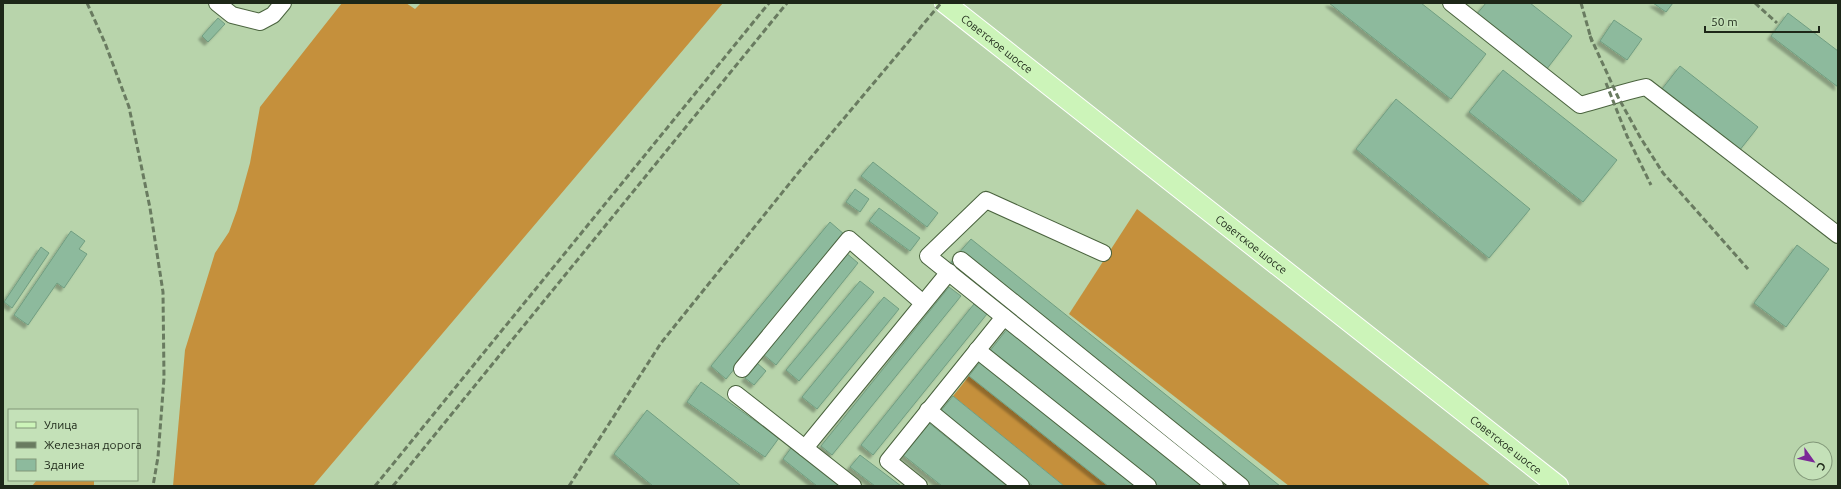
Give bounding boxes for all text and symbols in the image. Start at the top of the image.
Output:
scale bar [1705,8,1819,34]
street label: Советское шоссе [959,12,1035,76]
text: 50 m [1711,15,1738,28]
street label: Советское шоссе [1213,213,1289,276]
legend [8,409,138,481]
street label: Советское шоссе [1468,413,1544,477]
text: Улица [44,418,77,431]
text: Железная дорога [44,438,142,451]
north arrow [1793,441,1833,481]
text: Здание [44,458,85,471]
text: С [1814,460,1828,473]

